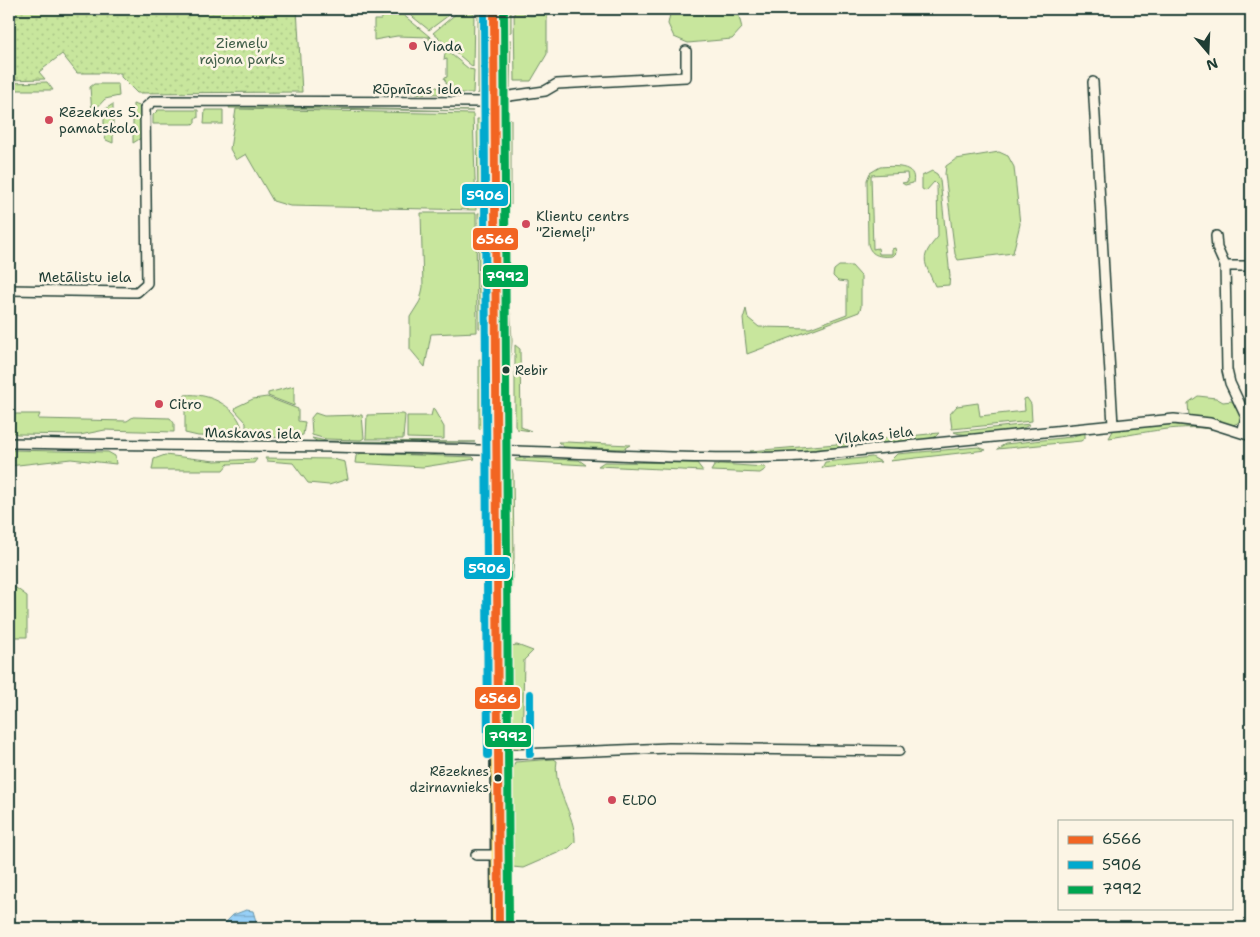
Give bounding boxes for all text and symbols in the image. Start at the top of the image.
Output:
north arrow [1182,28,1232,78]
park label: Ziemeļu rajona parks [199,34,285,68]
place label: Viada [423,37,463,55]
marker: Viada [407,40,419,52]
text: N [1204,54,1220,75]
street label: Rūpnīcas iela [372,80,462,98]
place label: Rēzeknes 5. pamatskola [59,103,139,137]
marker: Rēzeknes 5. pamatskola [43,114,55,126]
line badge: 5906 [461,183,509,207]
text: 5906 [466,186,504,204]
place label: Klientu centrs "Ziemeļi" [536,207,630,242]
marker: Klientu centrs "Ziemeļi" [520,218,532,230]
line badge: 6566 [472,227,519,251]
text: 6566 [476,230,514,248]
line badge: 7992 [482,264,529,288]
text: 7992 [486,267,525,285]
street label: Metālistu iela [38,268,132,286]
place label: Rebir [515,362,548,379]
marker: Rebir [501,365,511,375]
place label: Citro [169,395,202,413]
marker: Citro [153,398,165,410]
street label: Viļakas iela [834,422,914,449]
street label: Maskavas iela [205,423,302,443]
line badge: 5906 [463,556,511,580]
text: 5906 [468,559,506,577]
line badge: 6566 [474,686,521,710]
text: 6566 [479,689,517,707]
line badge: 7992 [484,724,532,748]
text: 7992 [489,727,528,745]
place label: Rēzeknes dzirnavnieks [410,763,489,796]
marker: Rēzeknes dzirnavnieks [493,773,503,783]
place label: ELDO [622,791,657,809]
marker: ELDO [606,794,618,806]
legend [1058,820,1232,910]
text: 6566 [1102,829,1141,849]
text: 5906 [1102,855,1141,875]
text: 7992 [1102,879,1142,899]

